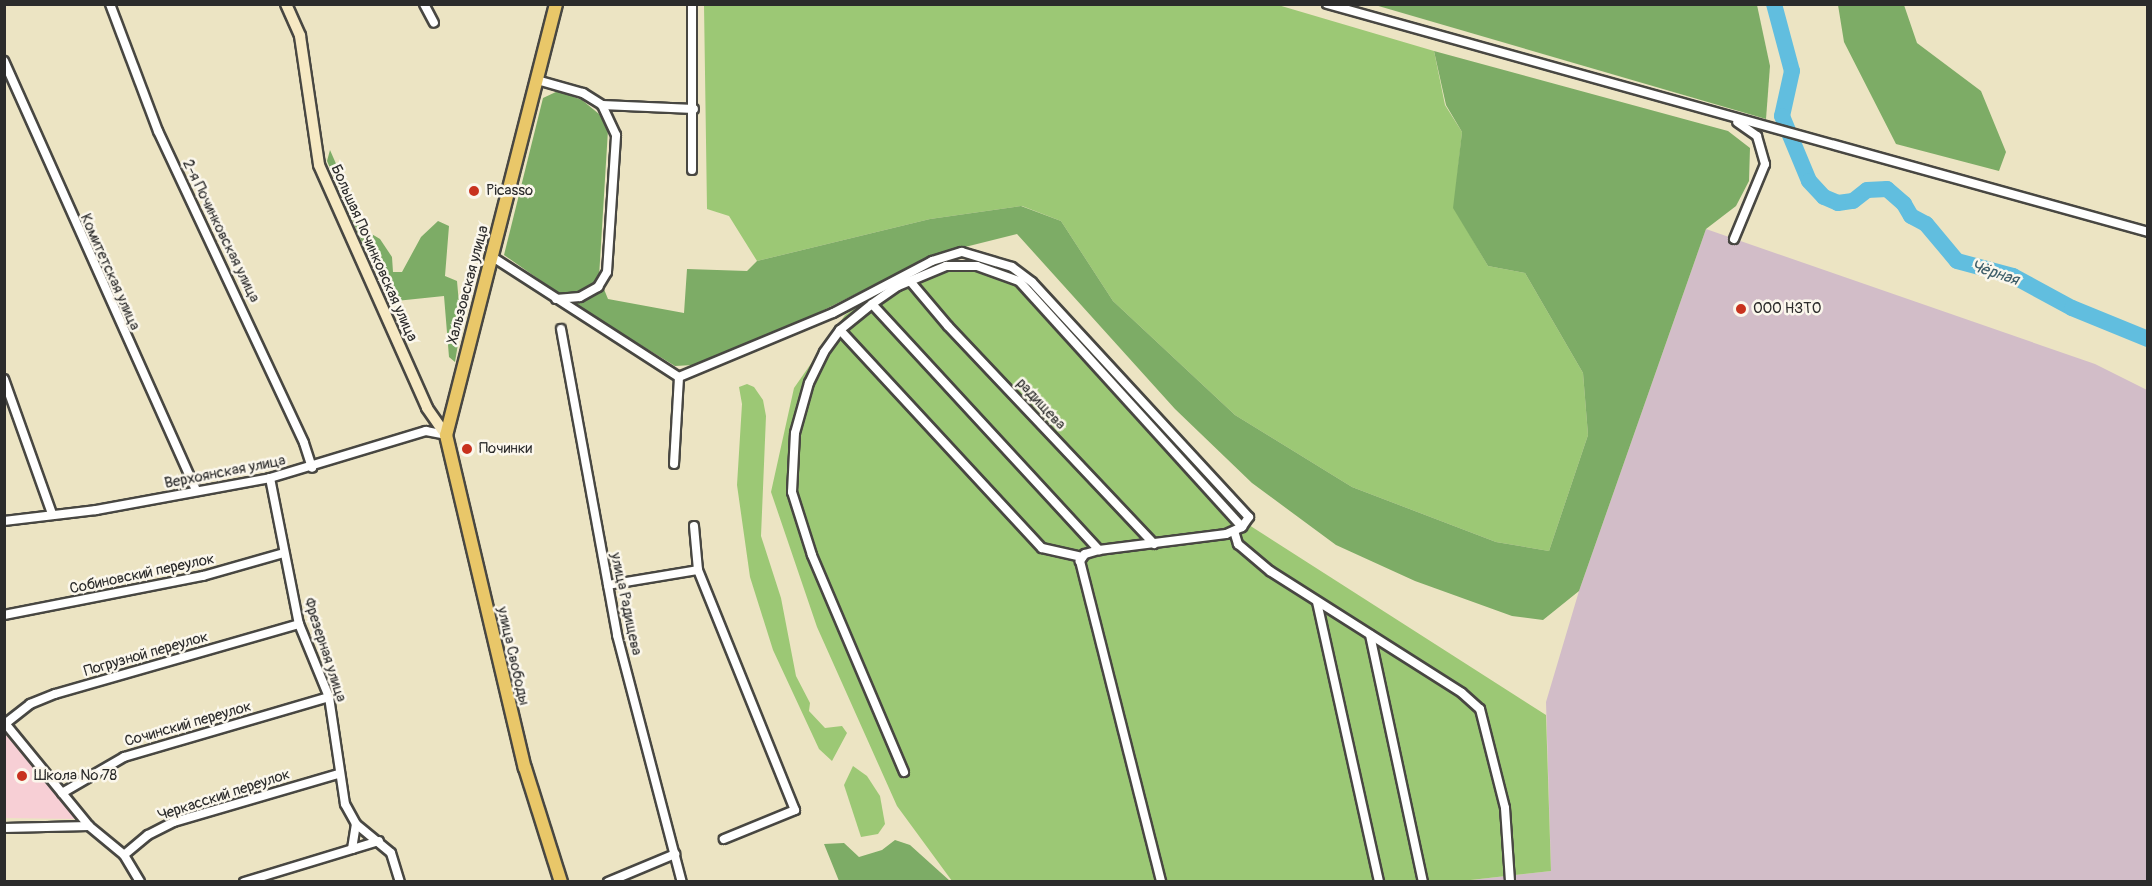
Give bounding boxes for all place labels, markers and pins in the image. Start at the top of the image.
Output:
place label: Picasso [486,182,533,200]
marker: Picasso [467,184,481,198]
place label: ООО НЗТО [1753,300,1821,318]
marker: ООО НЗТО [1734,302,1748,316]
place label: Починки [479,440,532,458]
marker: Починки [460,442,474,456]
place label: Школа № 78 [34,767,117,785]
marker: Школа № 78 [15,769,29,783]

